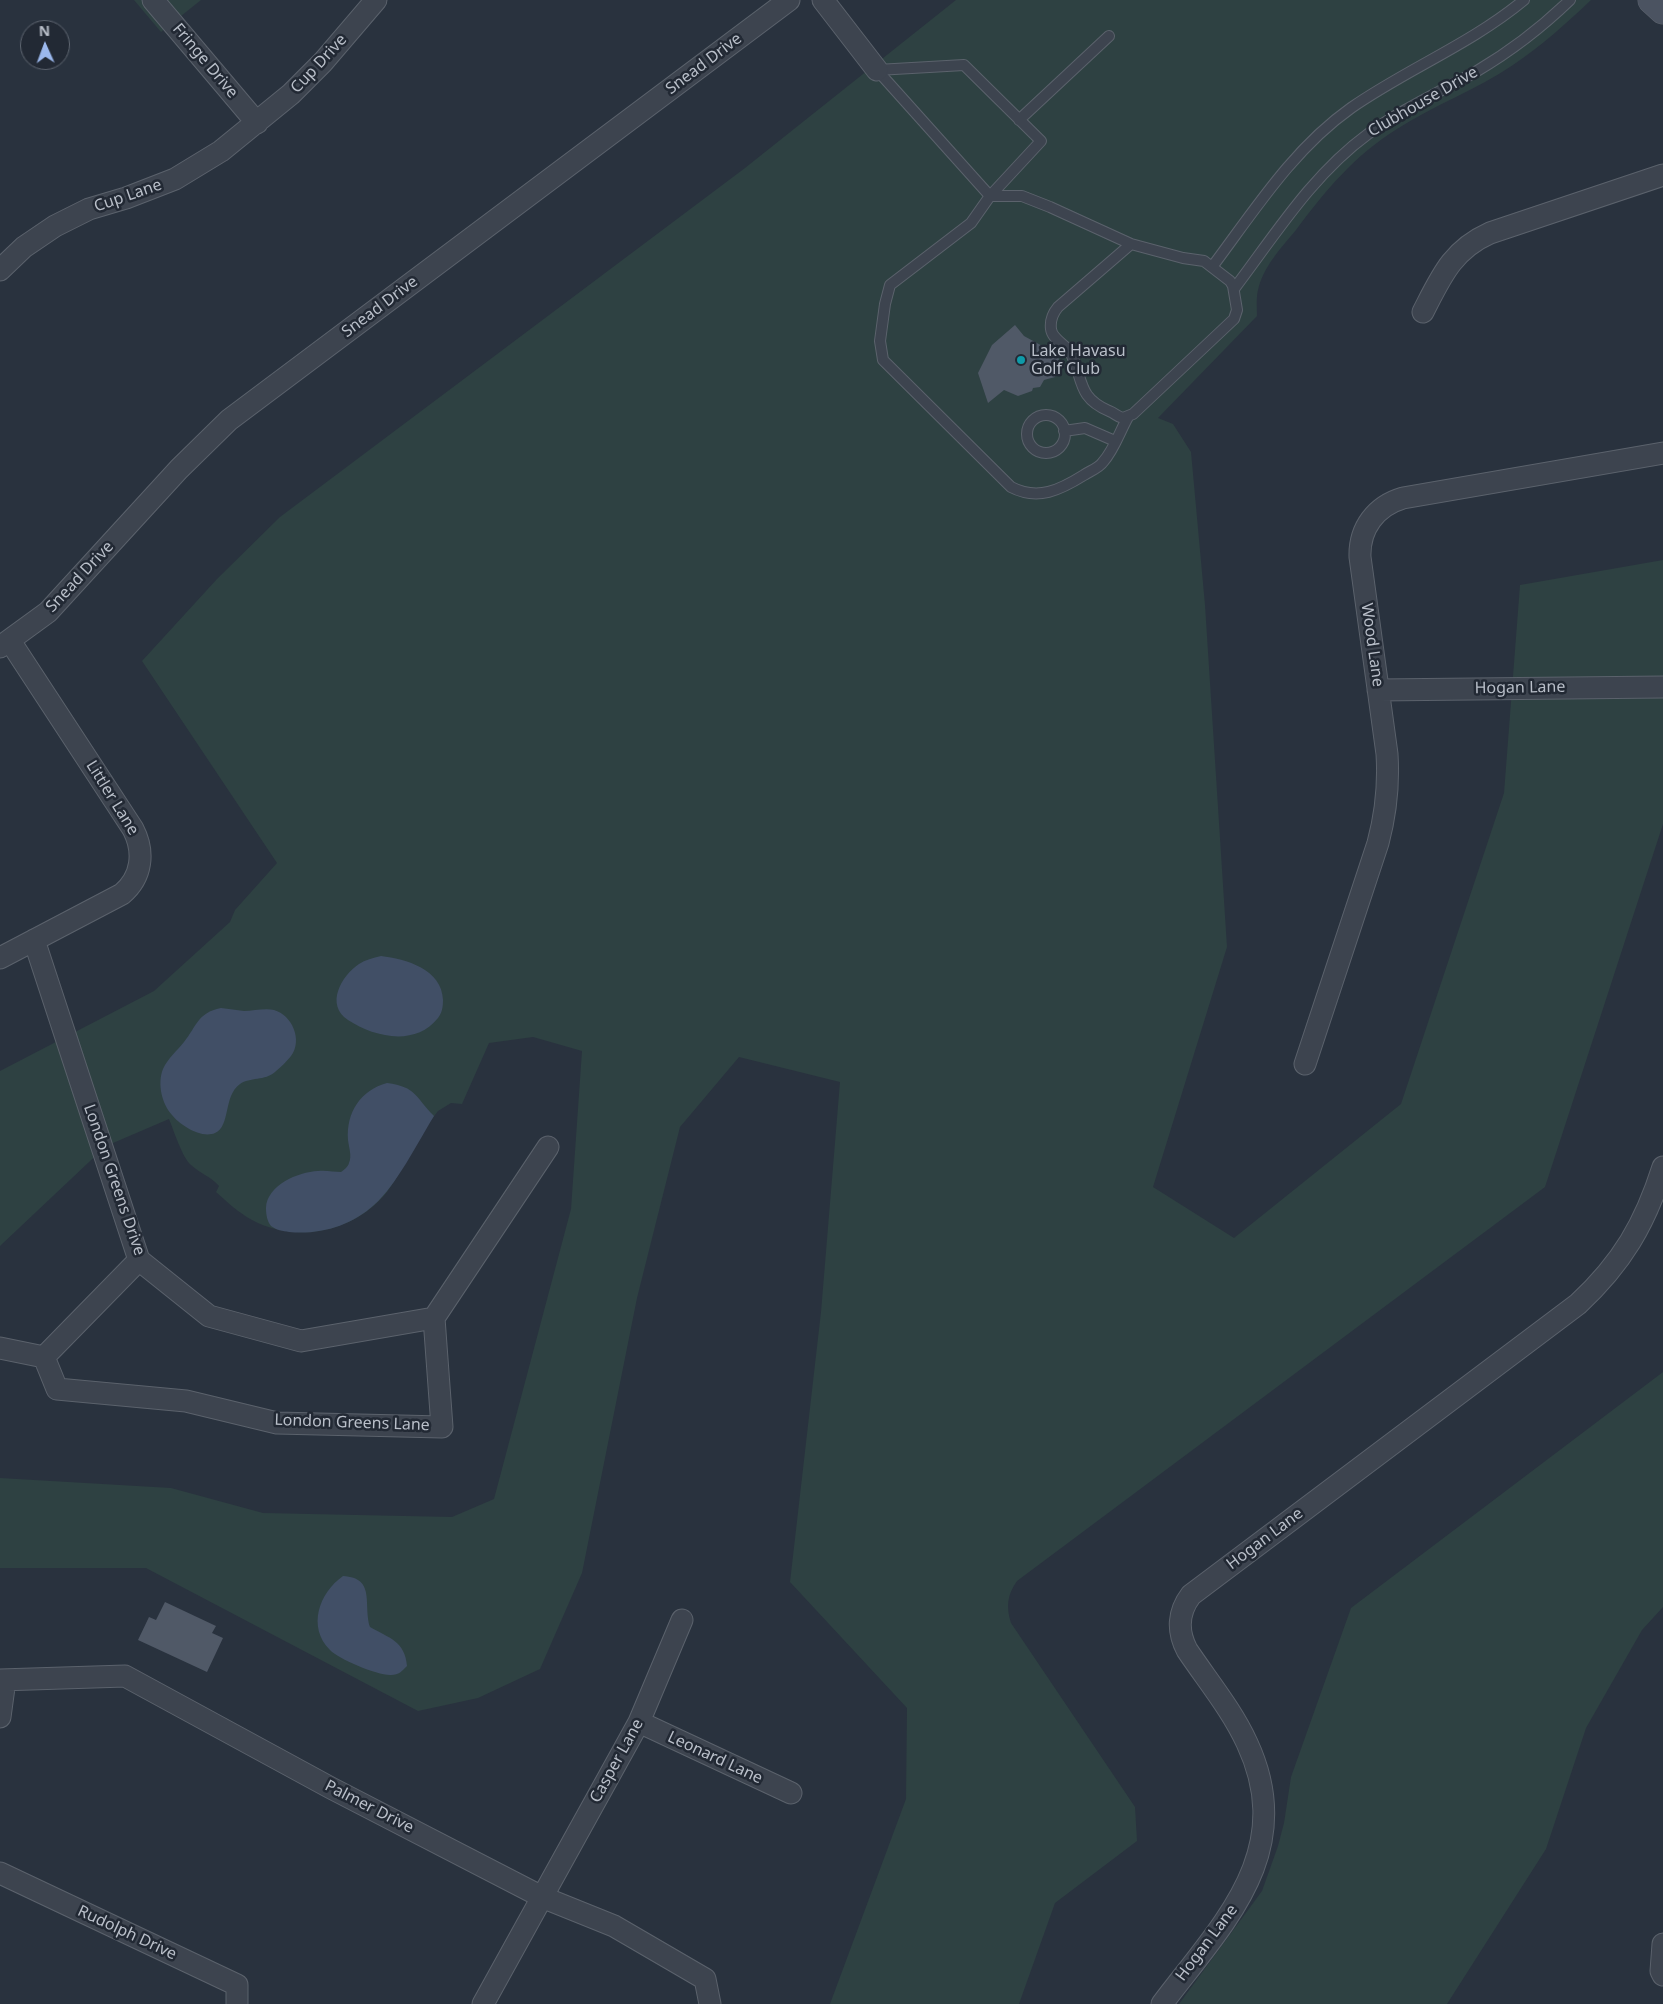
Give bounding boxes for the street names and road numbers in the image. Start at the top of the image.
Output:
street label: Fringe Drive [168,20,242,102]
street label: Snead Drive [662,29,746,99]
street label: Cup Drive [287,31,351,97]
street label: Clubhouse Drive [1365,63,1481,141]
street label: Cup Lane [92,175,164,217]
street label: Snead Drive [338,272,422,342]
street label: Snead Drive [42,537,118,617]
street label: Wood Lane [1357,602,1387,688]
street label: Hogan Lane [1475,678,1565,698]
street label: Littler Lane [82,757,142,839]
street label: London Greens Drive [79,1102,149,1258]
street label: London Greens Lane [274,1411,430,1435]
street label: Hogan Lane [1223,1504,1307,1574]
street label: Casper Lane [586,1716,648,1806]
street label: Leonard Lane [664,1728,766,1788]
street label: Palmer Drive [321,1776,417,1838]
street label: Hogan Lane [1172,1901,1242,1985]
street label: Rudolph Drive [74,1902,180,1964]

